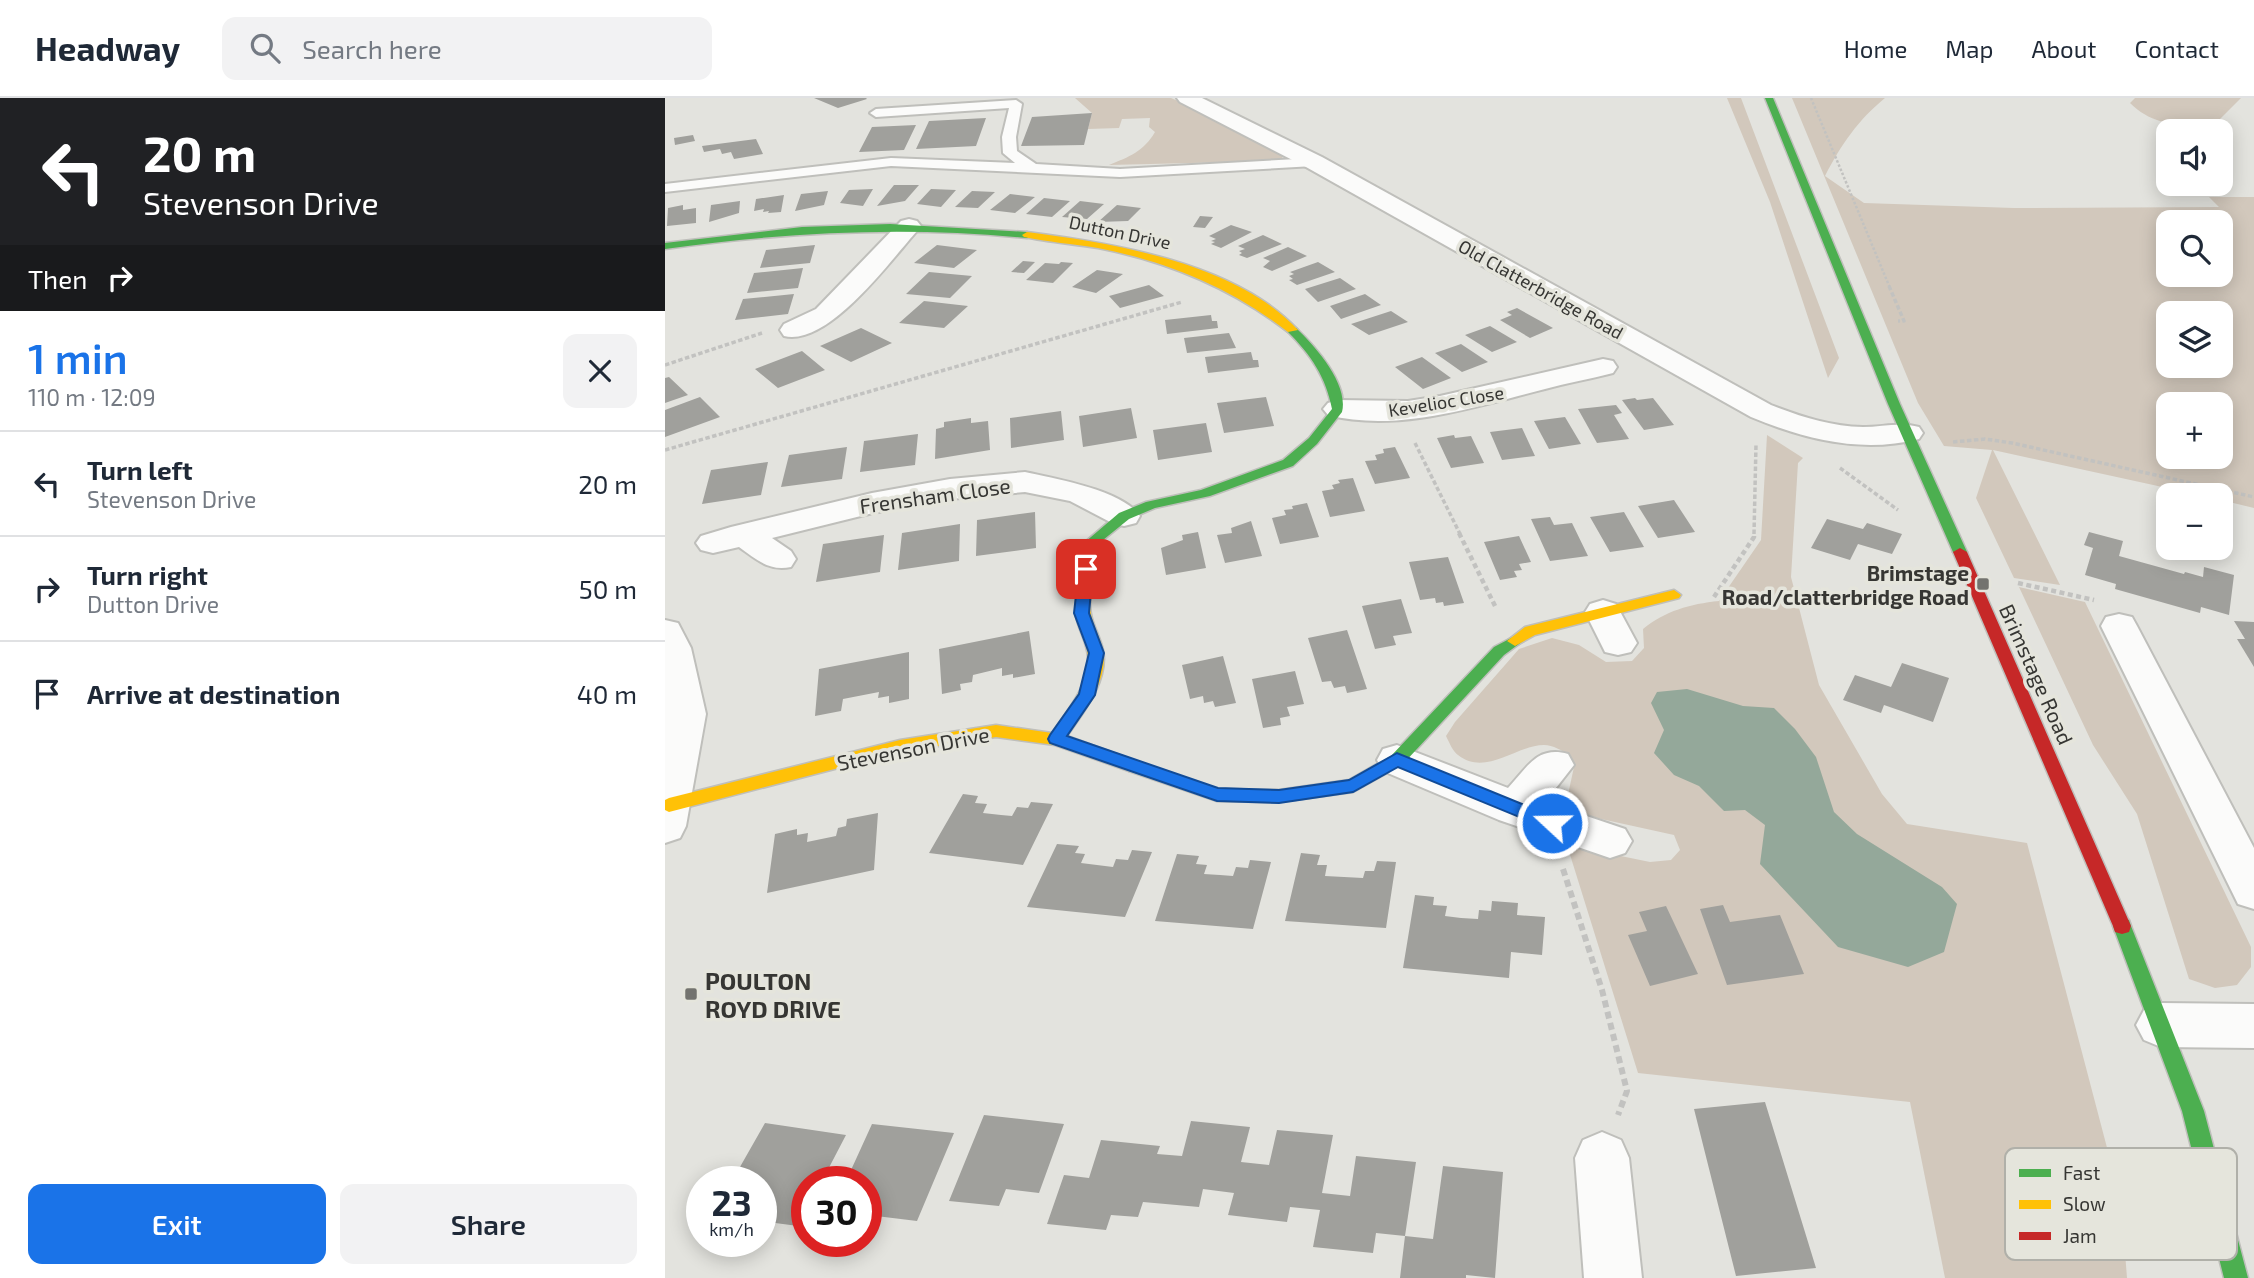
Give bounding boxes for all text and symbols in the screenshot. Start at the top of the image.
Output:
search box [222,17,712,80]
text: Headway [35,28,180,68]
icon: search [246,29,284,67]
text: Search here [302,33,442,64]
text: Home [1844,34,1907,63]
text: Map [1945,34,1993,63]
text: About [2031,34,2097,63]
text: Contact [2135,34,2219,63]
map controls [2156,119,2233,560]
button: sound [2156,119,2233,196]
text: 20 m [143,123,256,182]
icon: left [28,126,119,217]
text: Stevenson Drive [143,183,379,221]
street label: Dutton Drive [1067,210,1173,254]
button: search [2156,210,2233,287]
street label: Old Clatterbridge Road [1455,234,1627,344]
icon: right [101,259,139,297]
text: Then [28,263,87,294]
button: layers [2156,301,2233,378]
text: 1 min [28,332,128,382]
button: close [563,334,637,408]
street label: Kevelioc Close [1387,381,1505,421]
text: 110 m · 12:09 [28,383,156,411]
button: + [2156,392,2233,469]
text: Turn left [87,454,193,485]
icon: left [28,465,66,503]
text: 20 m [578,468,637,499]
street label: Frensham Close [858,472,1012,518]
button: − [2156,483,2233,560]
text: Stevenson Drive [87,485,256,513]
pin [1056,539,1116,599]
icon: arrive [1067,550,1105,588]
text: Turn right [87,559,208,590]
place label: Brimstage Road/clatterbridge Road [1722,560,1969,609]
icon: right [28,570,66,608]
text: 50 m [579,573,637,604]
marker: Brimstage Road/clatterbridge Road [1975,576,1991,592]
text: Dutton Drive [87,590,219,618]
street label: Brimstage Road [1995,600,2079,748]
icon: arrive [28,675,66,713]
text: Arrive at destination [87,678,340,709]
text: 40 m [577,678,637,709]
street label: Stevenson Drive [835,721,991,775]
position arrow [1515,786,1589,860]
place label: POULTON ROYD DRIVE [705,966,841,1023]
marker: POULTON ROYD DRIVE [683,986,699,1002]
legend [2005,1148,2237,1260]
text: Fast [2063,1161,2100,1184]
speed limit sign: 30 [791,1166,882,1257]
text: 23 [711,1181,752,1223]
button: Exit [28,1184,326,1264]
button: Share [340,1184,637,1264]
text: Slow [2063,1192,2106,1215]
text: km/h [709,1218,754,1240]
text: Jam [2063,1224,2097,1247]

